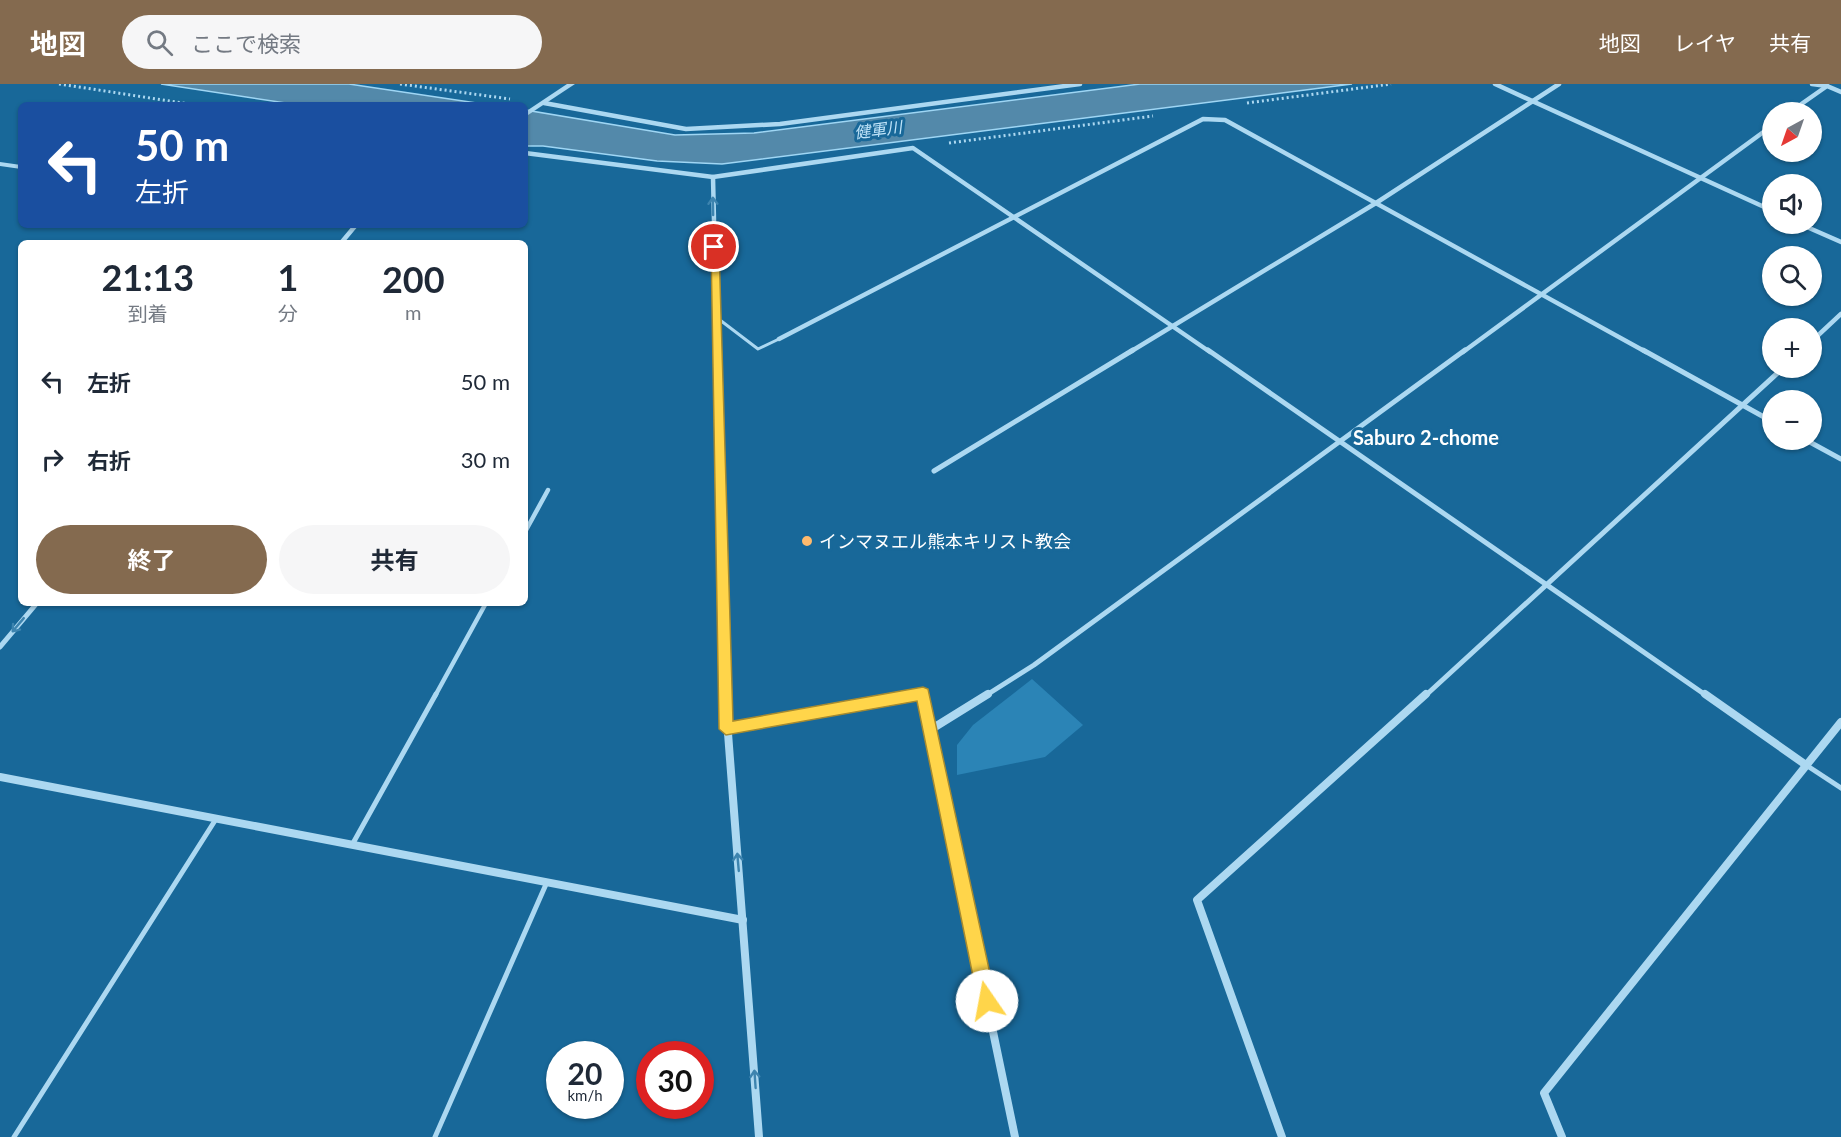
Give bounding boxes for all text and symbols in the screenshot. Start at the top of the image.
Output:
search box [122,15,542,69]
text: 地図 [30,26,86,60]
icon: search [143,26,176,59]
text: ここで検索 [191,30,301,57]
text: 地図 [1599,30,1641,55]
text: レイヤ [1674,30,1736,55]
text: 共有 [1769,30,1811,55]
north arrow [1762,102,1822,162]
map controls [1762,102,1822,450]
water label: 健軍川 [853,116,905,141]
text: 50 m [135,120,229,170]
icon: left [36,126,114,204]
button: sound [1762,174,1822,234]
text: 左折 [135,175,189,208]
one-way arrow [708,196,719,216]
pin [688,221,739,272]
icon: arrive [697,230,730,263]
button: search [1762,246,1822,306]
text: 21:13 [101,255,194,299]
text: 1 [278,255,299,299]
text: 200 [382,257,445,301]
text: m [405,300,421,324]
text: 到着 [128,301,168,325]
text: 分 [278,301,298,325]
button: + [1762,318,1822,378]
icon: left [36,365,69,398]
text: 50 m [461,368,510,395]
text: 左折 [87,369,131,396]
button: − [1762,390,1822,450]
district label: Saburo 2-chome [1353,425,1499,449]
icon: right [36,443,69,476]
text: 30 m [461,446,510,473]
text: 右折 [87,447,131,474]
button: 終了 [36,525,267,594]
button: 共有 [279,525,510,594]
place label: インマヌエル熊本キリスト教会 [819,530,1071,552]
marker: インマヌエル熊本キリスト教会 [800,534,814,548]
one-way arrow [12,617,25,633]
one-way arrow [732,853,743,872]
position arrow [955,969,1019,1033]
speed limit sign: 30 [636,1041,714,1119]
text: 20 [568,1055,602,1091]
one-way arrow [749,1069,760,1089]
text: km/h [567,1086,603,1104]

